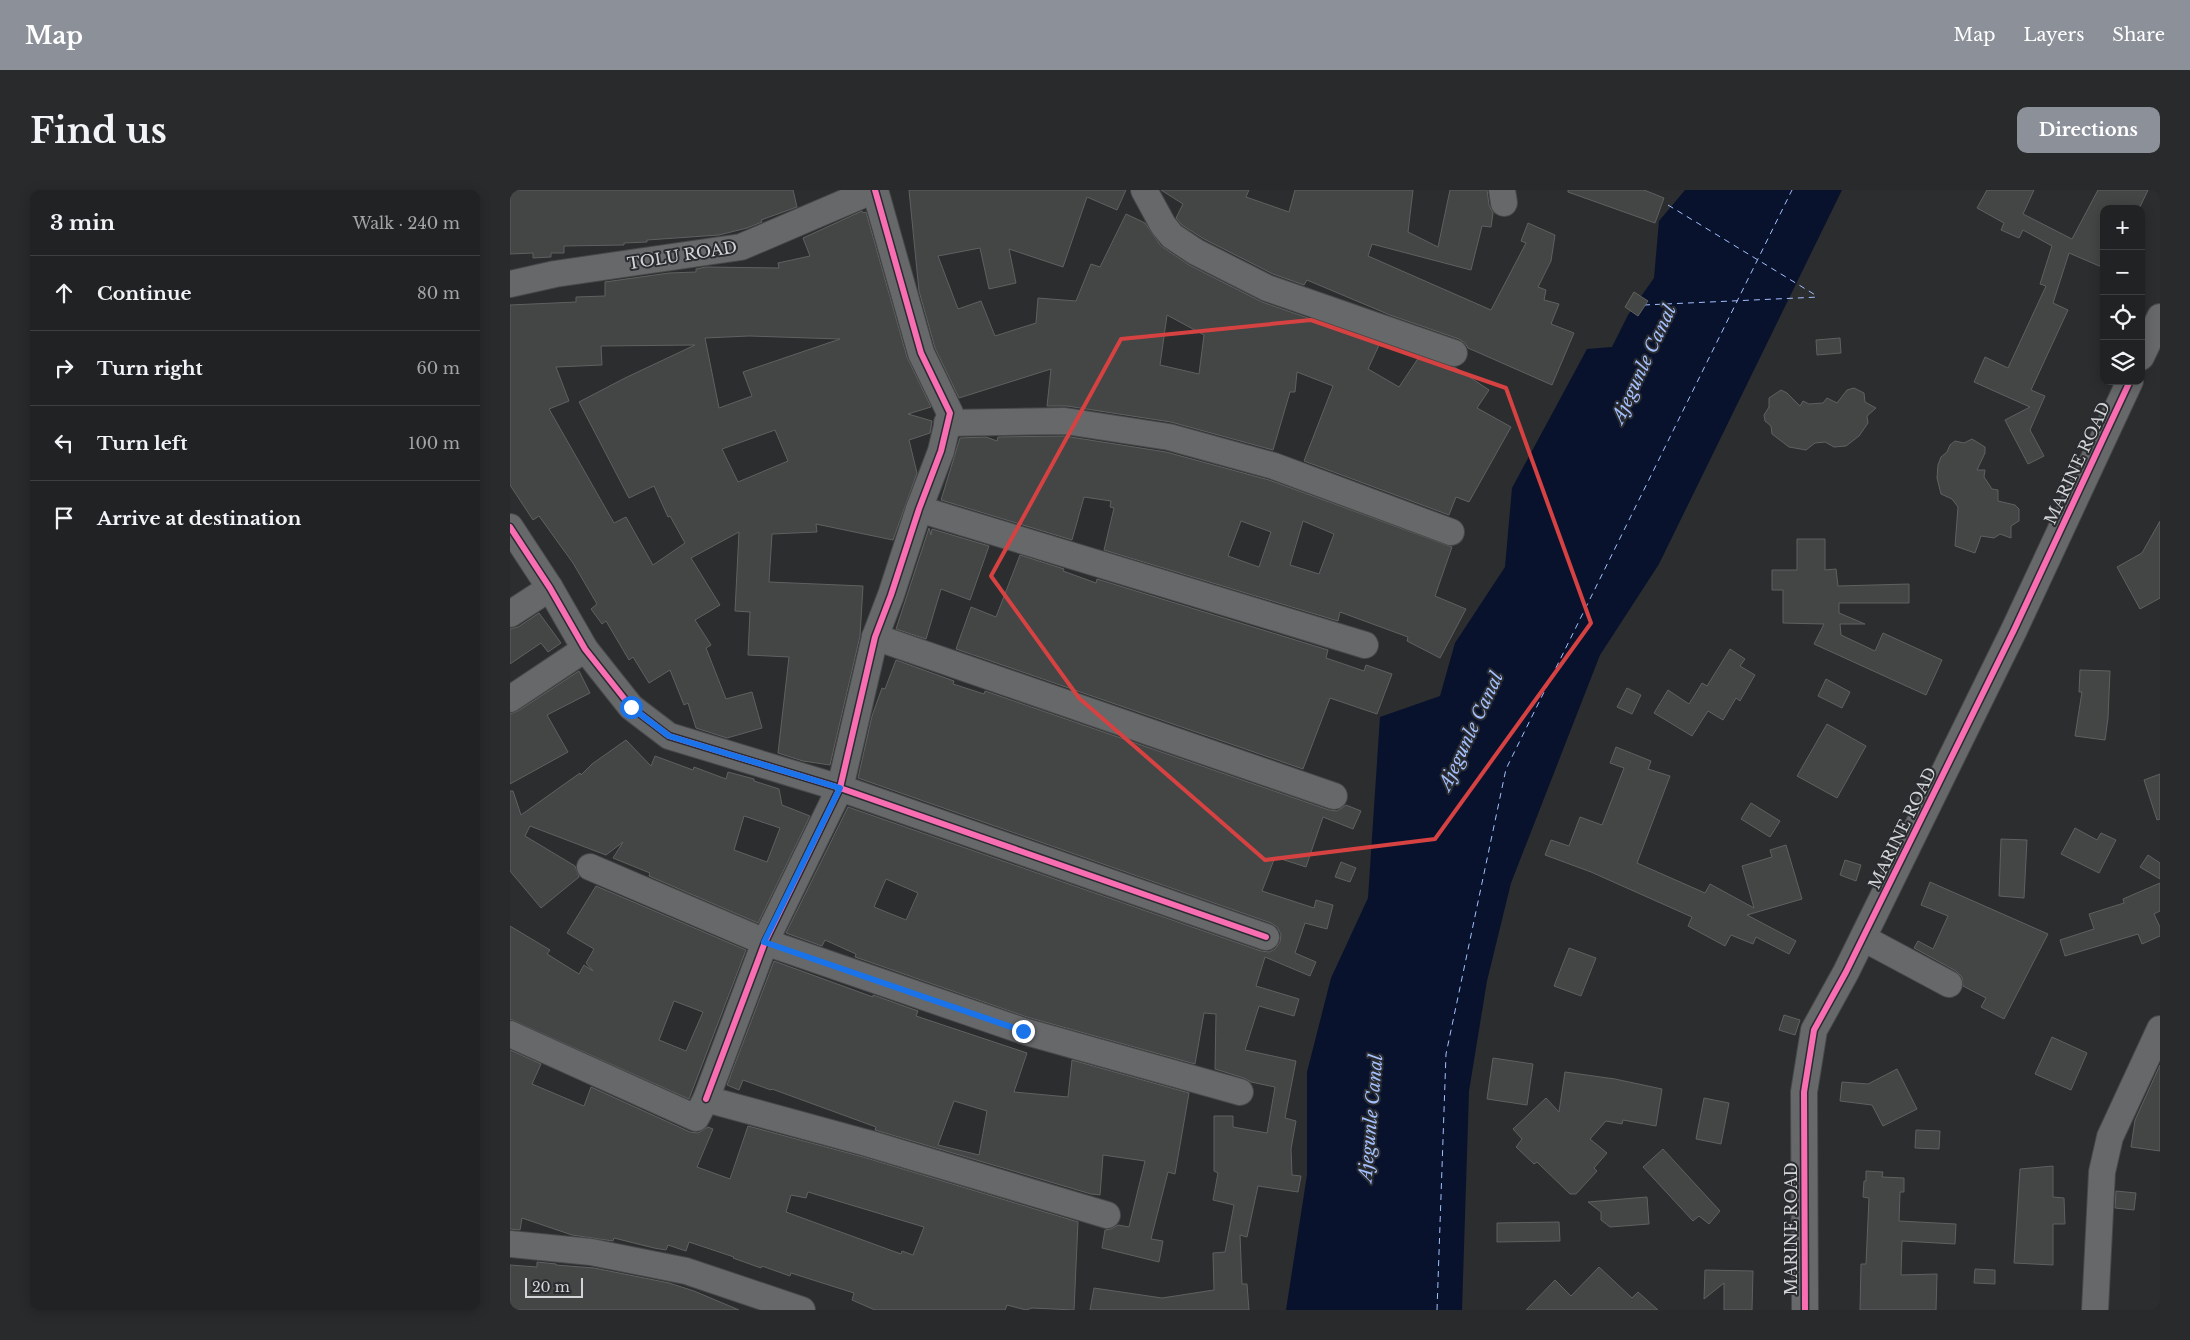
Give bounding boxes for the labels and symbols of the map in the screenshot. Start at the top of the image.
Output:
street label: TOLU ROAD [626,236,738,274]
water label: Ajegunle Canal [1606,301,1681,428]
street label: MARINE ROAD [2040,398,2114,528]
water label: Ajegunle Canal [1433,668,1508,795]
route start [620,696,643,719]
street label: MARINE ROAD [1864,764,1940,892]
route end [1012,1020,1035,1043]
water label: Ajegunle Canal [1354,1053,1388,1185]
street label: MARINE ROAD [1781,1162,1801,1296]
scale bar [525,1275,582,1298]

